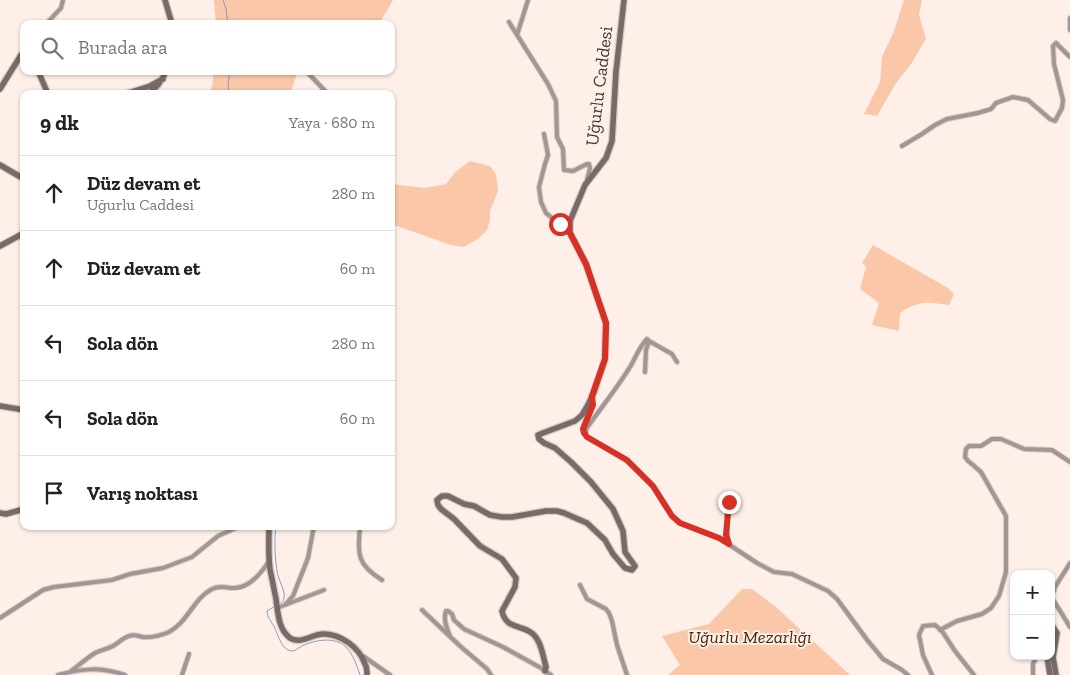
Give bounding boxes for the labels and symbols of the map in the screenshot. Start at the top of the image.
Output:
street label: Uğurlu Caddesi [581,25,617,147]
route start [549,213,572,236]
route end [718,491,741,514]
park label: Uğurlu Mezarlığı [688,626,812,648]

